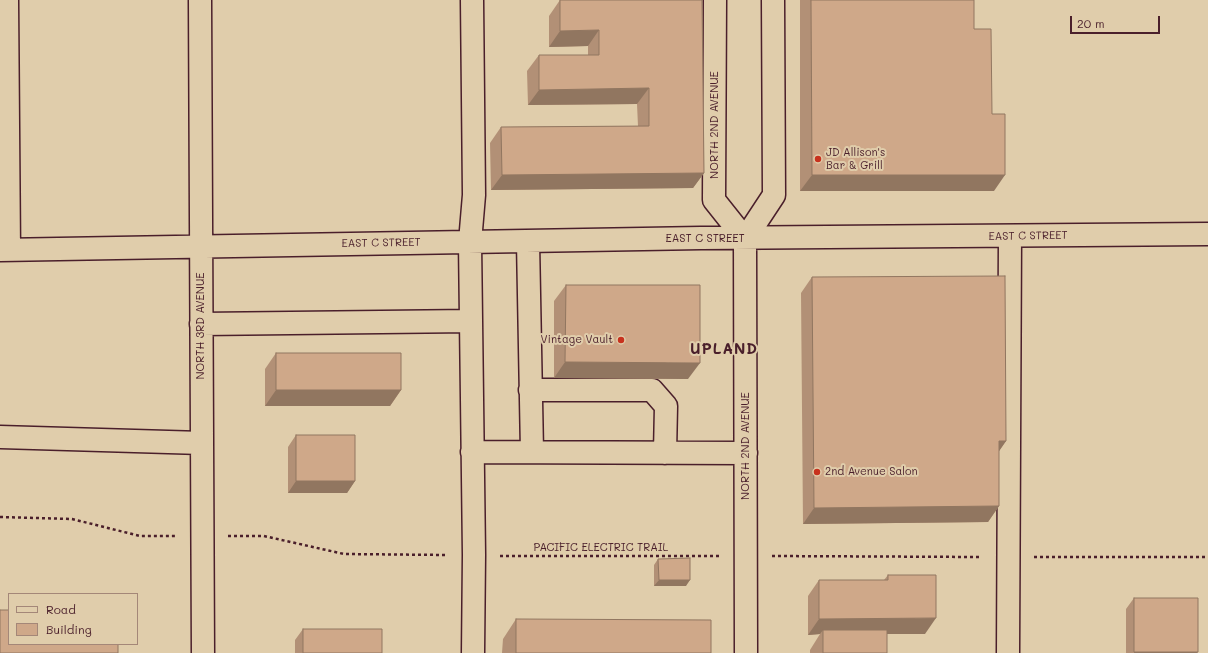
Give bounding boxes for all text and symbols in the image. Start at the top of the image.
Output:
scale bar [1072,8,1162,34]
text: 20 m [1077,15,1105,31]
street label: NORTH 2ND AVENUE [708,71,722,179]
place label: JD Allison's Bar & Grill [826,146,885,172]
marker: JD Allison's Bar & Grill [813,154,823,164]
street label: EAST C STREET [988,229,1068,243]
street label: EAST C STREET [665,232,745,246]
street label: EAST C STREET [341,236,421,250]
street label: NORTH 3RD AVENUE [194,272,208,380]
place label: Vintage Vault [541,333,613,347]
marker: Vintage Vault [616,335,626,345]
district label: UPLAND [690,340,758,358]
street label: NORTH 2ND AVENUE [739,392,753,500]
place label: 2nd Avenue Salon [825,465,918,479]
marker: 2nd Avenue Salon [812,467,822,477]
street label: PACIFIC ELECTRIC TRAIL [534,541,668,555]
legend [8,593,138,645]
text: Road [46,601,76,617]
text: Building [46,621,92,637]

